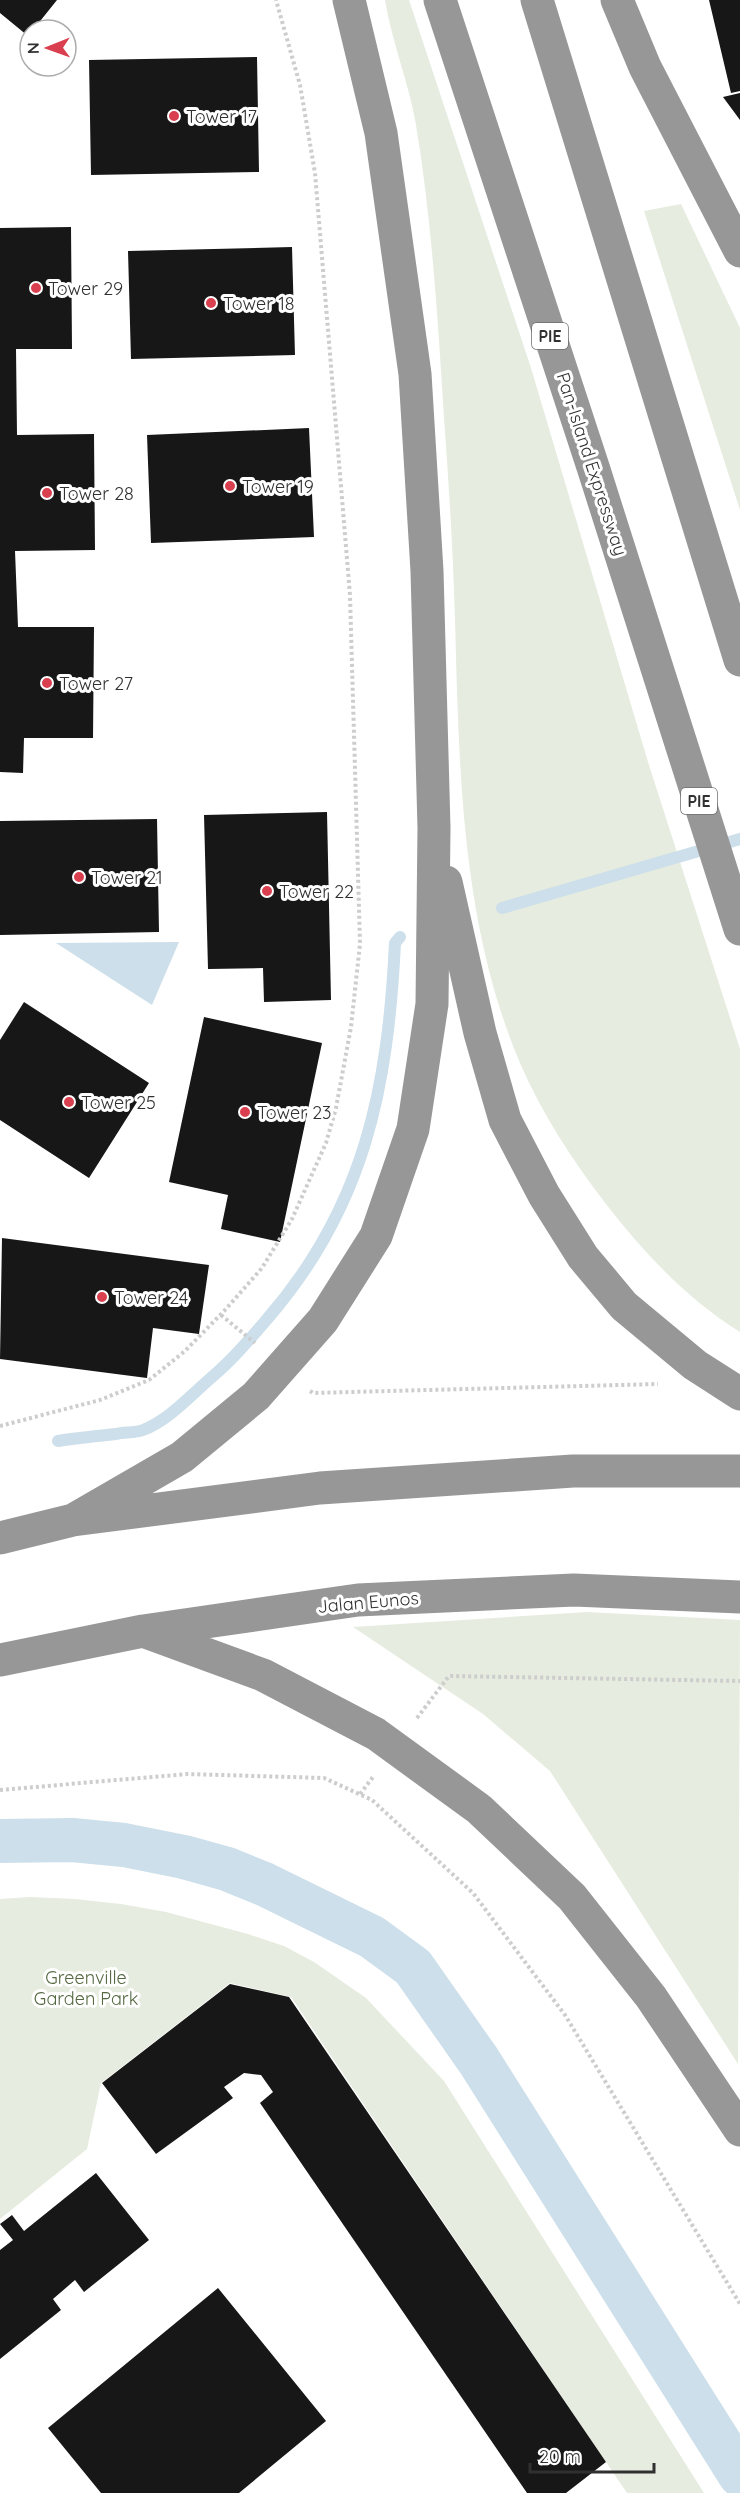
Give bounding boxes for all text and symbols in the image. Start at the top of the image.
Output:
north arrow [18,18,78,78]
text: N [23,42,43,54]
place label: Tower 17 [186,105,257,128]
marker: Tower 17 [167,109,181,123]
place label: Tower 29 [48,277,123,300]
marker: Tower 29 [29,281,43,295]
place label: Tower 18 [223,292,295,315]
marker: Tower 18 [204,296,218,310]
road number: PIE [532,323,568,349]
street label: Pan-Island Expressway [551,369,633,559]
place label: Tower 19 [242,475,314,498]
marker: Tower 19 [223,479,237,493]
place label: Tower 28 [59,482,134,505]
marker: Tower 28 [40,486,54,500]
place label: Tower 27 [59,672,133,695]
marker: Tower 27 [40,676,54,690]
road number: PIE [681,788,717,814]
place label: Tower 21 [91,866,163,889]
marker: Tower 21 [72,870,86,884]
place label: Tower 22 [279,880,354,903]
marker: Tower 22 [260,884,274,898]
place label: Tower 25 [81,1091,156,1114]
marker: Tower 25 [62,1095,76,1109]
place label: Tower 23 [257,1101,332,1124]
marker: Tower 23 [238,1105,252,1119]
place label: Tower 24 [114,1286,188,1309]
marker: Tower 24 [95,1290,109,1304]
street label: Jalan Eunos [316,1586,420,1618]
park label: Greenville Garden Park [34,1966,138,2010]
scale bar [530,2436,654,2474]
text: 20 m [539,2445,581,2468]

